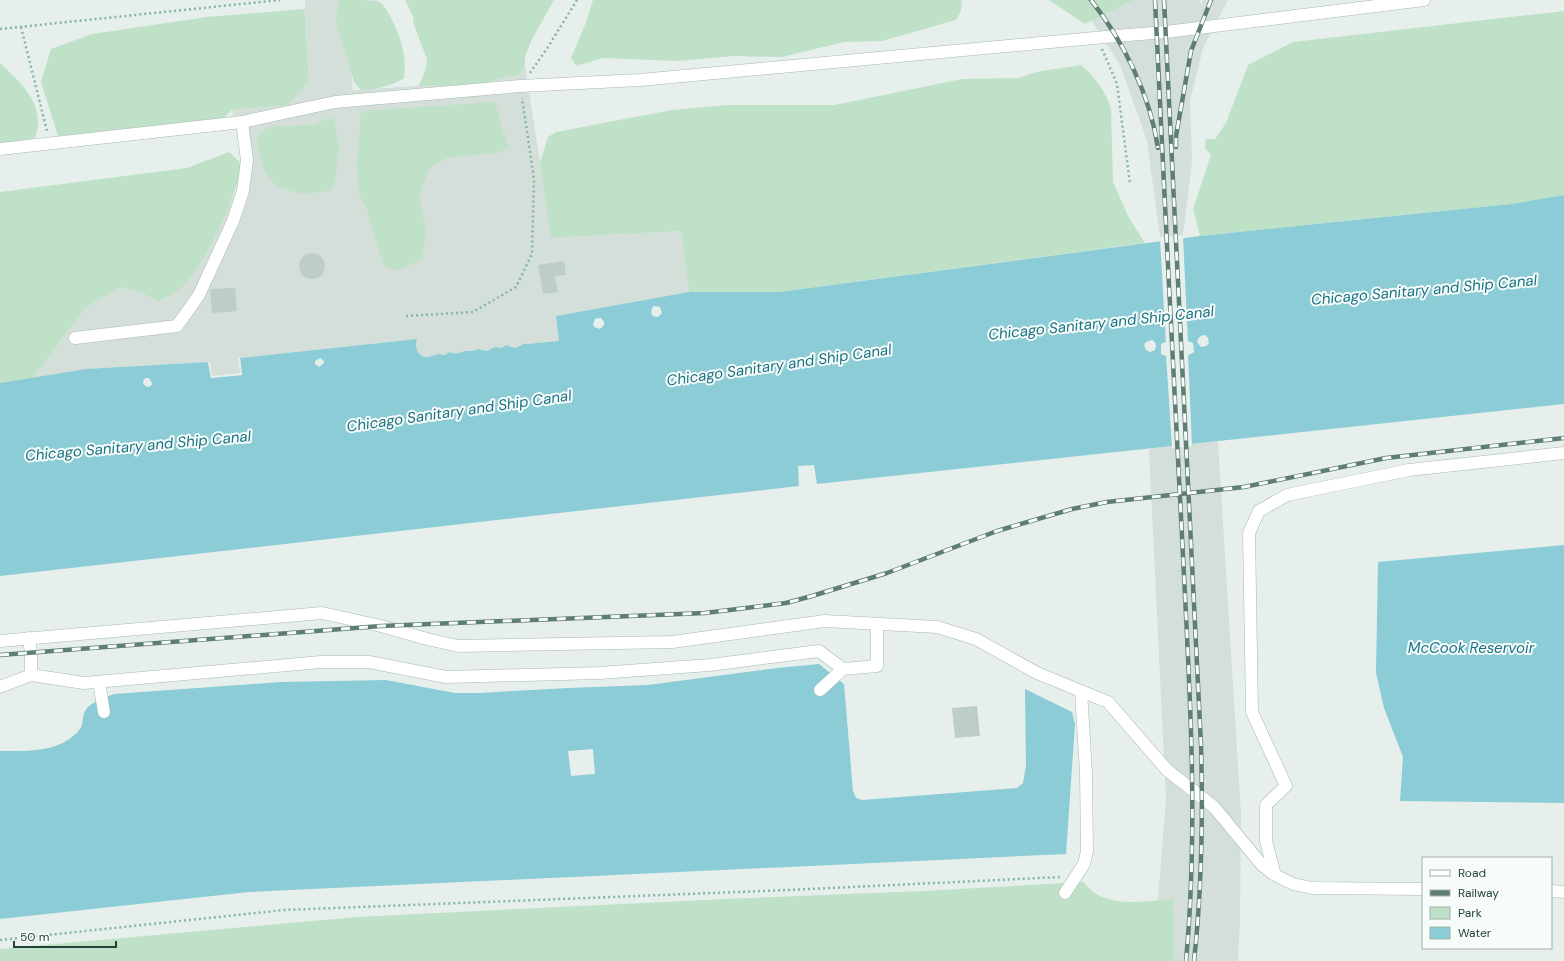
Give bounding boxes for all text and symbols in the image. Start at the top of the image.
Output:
water label: Chicago Sanitary and Ship Canal [1310,270,1539,310]
water label: Chicago Sanitary and Ship Canal [987,301,1216,345]
water label: Chicago Sanitary and Ship Canal [665,339,893,391]
water label: Chicago Sanitary and Ship Canal [345,385,573,437]
water label: Chicago Sanitary and Ship Canal [24,426,253,466]
water label: McCook Reservoir [1408,638,1535,658]
legend [1422,857,1552,949]
text: Road [1458,865,1486,881]
text: Railway [1458,885,1499,901]
text: Park [1458,905,1482,921]
scale bar [14,923,116,949]
text: Water [1458,925,1492,941]
text: 50 m [20,929,49,945]

